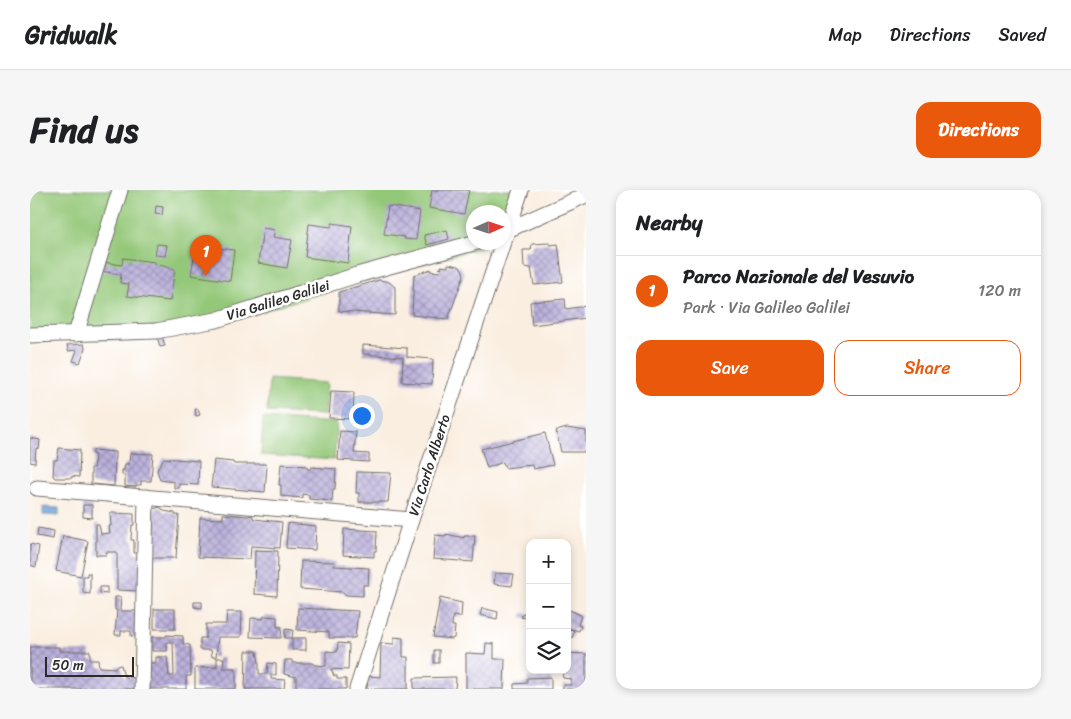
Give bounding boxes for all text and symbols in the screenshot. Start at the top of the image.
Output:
text: Gridwalk [25,14,117,56]
text: Map [829,19,862,51]
text: Directions [890,19,971,51]
text: Saved [999,19,1046,51]
text: Find us [30,99,138,161]
button: Directions [916,102,1041,158]
text: Nearby [636,204,702,242]
north arrow [466,205,511,250]
pin: 1 [190,235,222,276]
text: Parco Nazionale del Vesuvio [683,260,914,293]
street label: Via Galileo Galilei [224,273,334,328]
text: 1 [649,276,655,305]
text: 120 m [978,276,1021,305]
text: Park · Via Galileo Galilei [683,293,850,322]
button: Save [636,340,824,396]
button: Share [834,340,1021,396]
your location [349,403,375,429]
street label: Via Carlo Alberto [401,411,458,519]
map controls [526,539,571,674]
button: + [526,539,571,584]
button: − [526,584,571,629]
button: layers [526,629,571,674]
text: 50 m [52,653,84,678]
scale bar [45,654,134,677]

